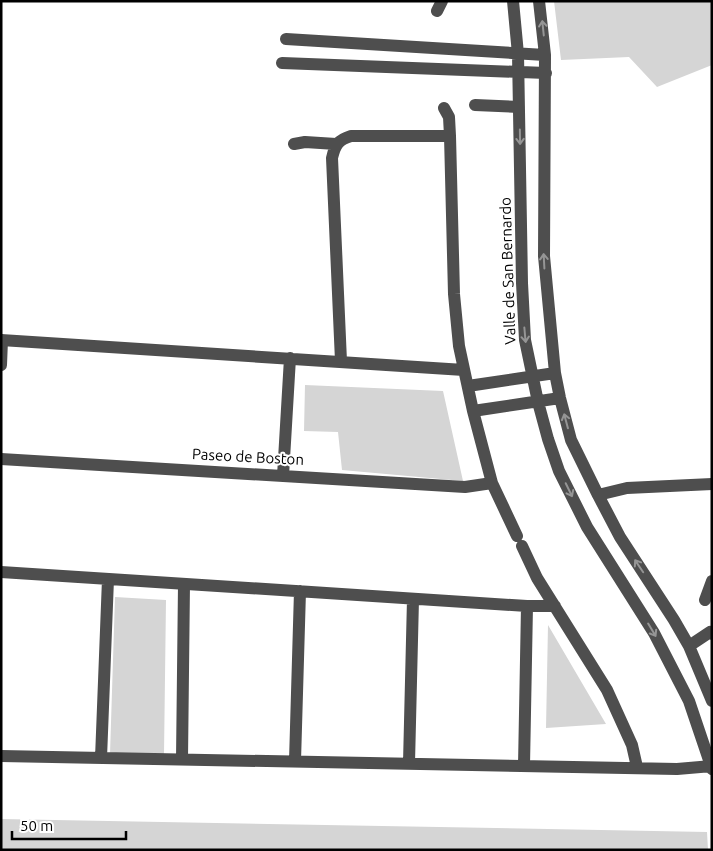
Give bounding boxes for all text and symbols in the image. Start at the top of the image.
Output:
one-way arrow [538,21,548,37]
one-way arrow [515,129,524,145]
street label: Valle de San Bernardo [496,197,519,345]
one-way arrow [540,253,549,269]
one-way arrow [521,326,530,342]
one-way arrow [561,414,571,430]
street label: Paseo de Boston [192,445,304,468]
one-way arrow [564,483,574,498]
one-way arrow [634,559,645,573]
one-way arrow [647,622,657,636]
scale bar [12,808,126,840]
text: 50 m [20,817,53,834]

